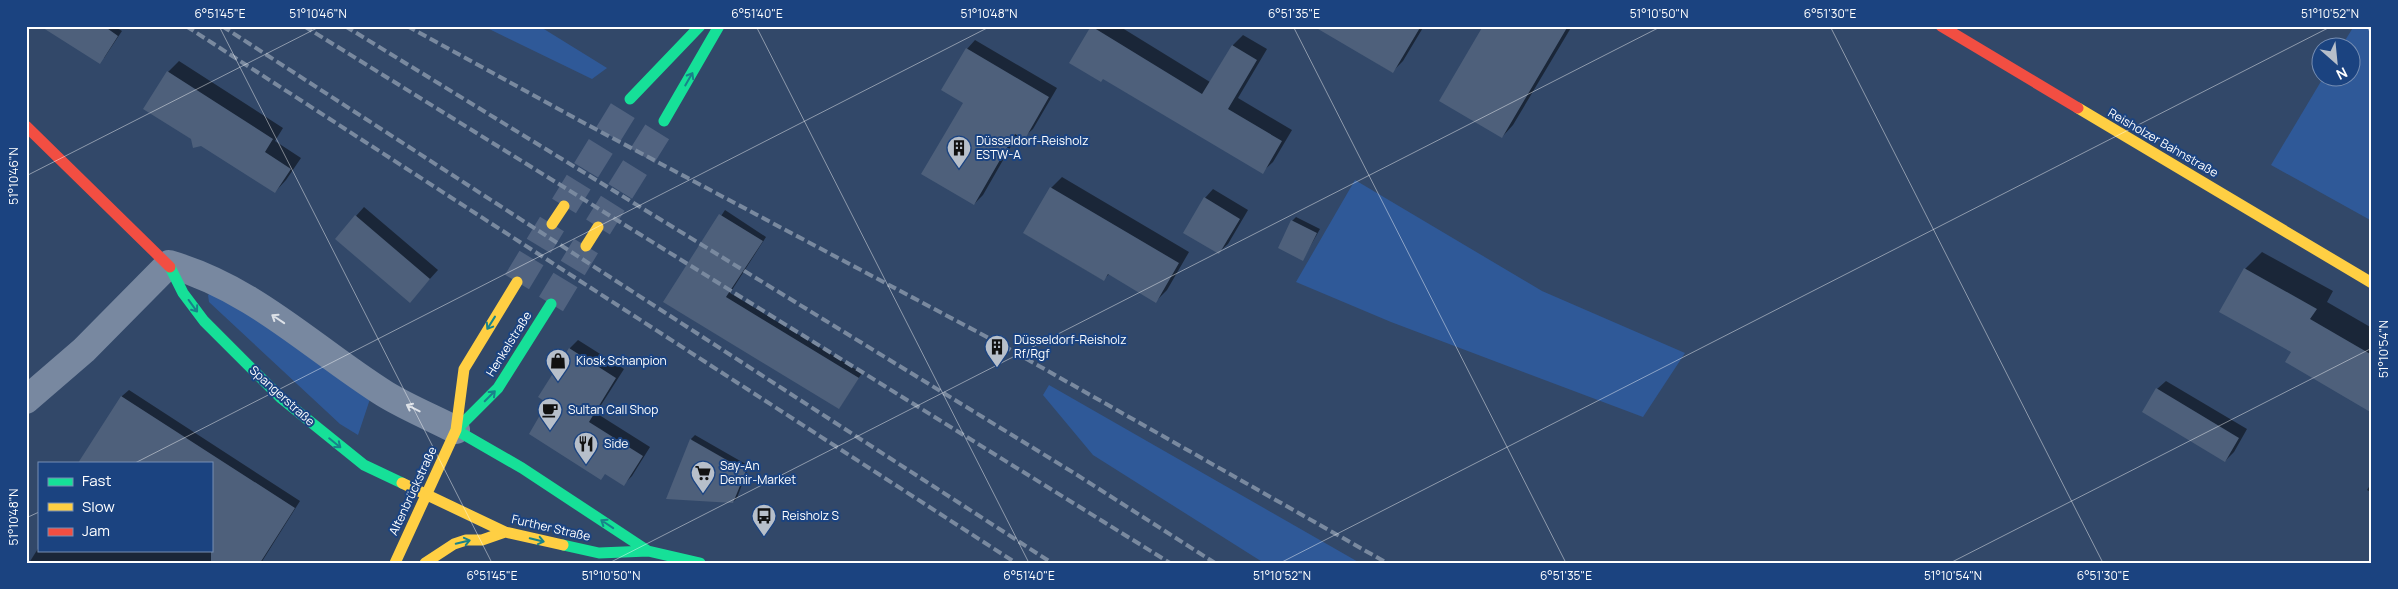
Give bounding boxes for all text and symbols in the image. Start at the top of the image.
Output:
text: 6°51'45"E [194,5,246,22]
text: 51°10'46"N [289,5,347,22]
text: 6°51'40"E [731,5,783,22]
text: 51°10'48"N [960,5,1018,22]
text: 6°51'35"E [1268,5,1320,22]
text: 51°10'50"N [1630,5,1688,22]
text: 6°51'30"E [1804,5,1856,22]
text: 51°10'52"N [2301,5,2359,22]
north arrow [2310,38,2360,88]
text: N [2333,63,2351,85]
one-way arrow [684,72,694,87]
street label: Reisholzer Bahnstraße [2105,104,2221,181]
place label: Düsseldorf-Reisholz ESTW-A [976,132,1089,163]
building icon: Düsseldorf-Reisholz ESTW-A [946,135,972,169]
text: 51°10'46"N [5,147,22,205]
one-way arrow [188,299,198,313]
street label: Henkelstraße [482,308,535,380]
one-way arrow [271,313,285,323]
one-way arrow [486,316,496,330]
text: 51°10'54"N [2375,320,2392,378]
place label: Düsseldorf-Reisholz Rf/Rgf [1014,331,1127,362]
building icon: Düsseldorf-Reisholz Rf/Rgf [984,334,1010,368]
shop icon: Kiosk Schanpion [545,348,571,382]
place label: Kiosk Schanpion [576,352,667,369]
street label: Spangerstraße [246,362,319,430]
one-way arrow [484,390,497,402]
cafe icon: Sultan Call Shop [537,397,563,431]
place label: Sultan Call Shop [568,401,658,418]
one-way arrow [406,403,421,412]
restaurant icon: Side [573,431,599,465]
place label: Side [604,435,628,452]
one-way arrow [328,437,341,448]
street label: Altenbrückstraße [385,444,441,538]
place label: Say-An Demir-Market [720,457,796,488]
supermarket icon: Say-An Demir-Market [690,460,716,494]
legend [38,462,212,552]
text: Fast [82,470,111,491]
text: 51°10'48"N [5,488,22,546]
text: Slow [82,496,115,517]
bus stop icon: Reisholz S [751,503,777,537]
place label: Reisholz S [782,507,839,524]
street label: Further Straße [510,510,592,545]
one-way arrow [600,519,614,529]
text: Jam [82,520,110,541]
one-way arrow [529,536,545,545]
one-way arrow [454,537,470,546]
text: 6°51'45"E [466,567,518,584]
text: 51°10'50"N [582,567,640,584]
text: 6°51'40"E [1003,567,1055,584]
text: 51°10'52"N [1253,567,1311,584]
text: 6°51'35"E [1540,567,1592,584]
text: 51°10'54"N [1924,567,1982,584]
text: 6°51'30"E [2077,567,2129,584]

